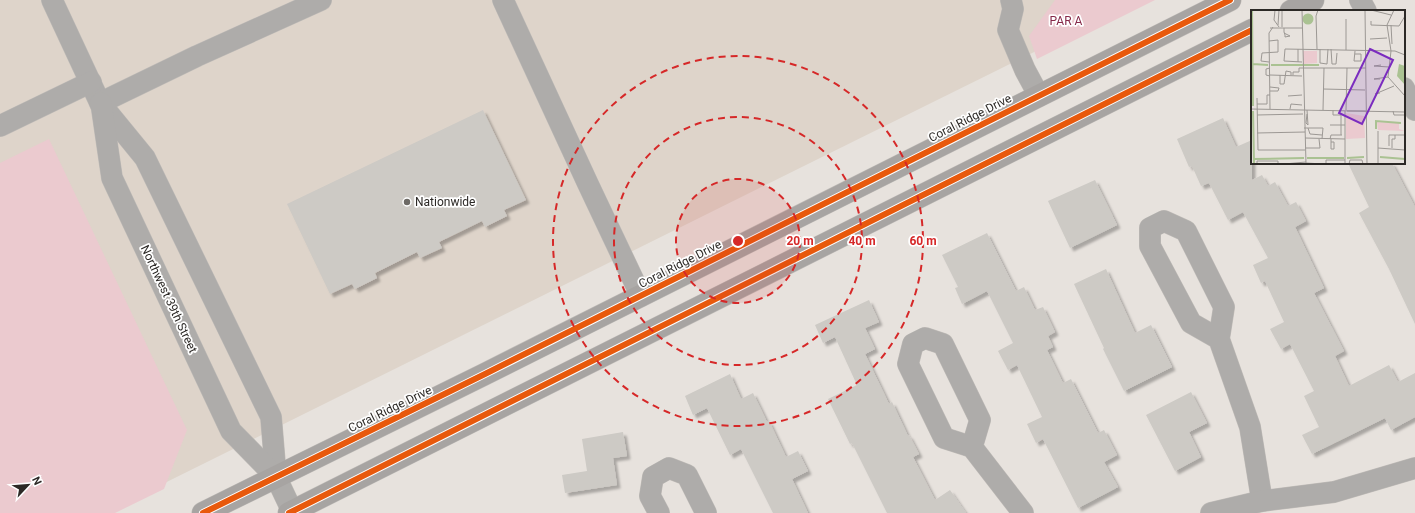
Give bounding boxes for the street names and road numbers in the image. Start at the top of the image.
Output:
street label: Coral Ridge Drive [926,91,1014,145]
street label: Coral Ridge Drive [636,237,724,291]
street label: Northwest 39th Street [138,243,200,355]
street label: Coral Ridge Drive [346,383,434,435]

